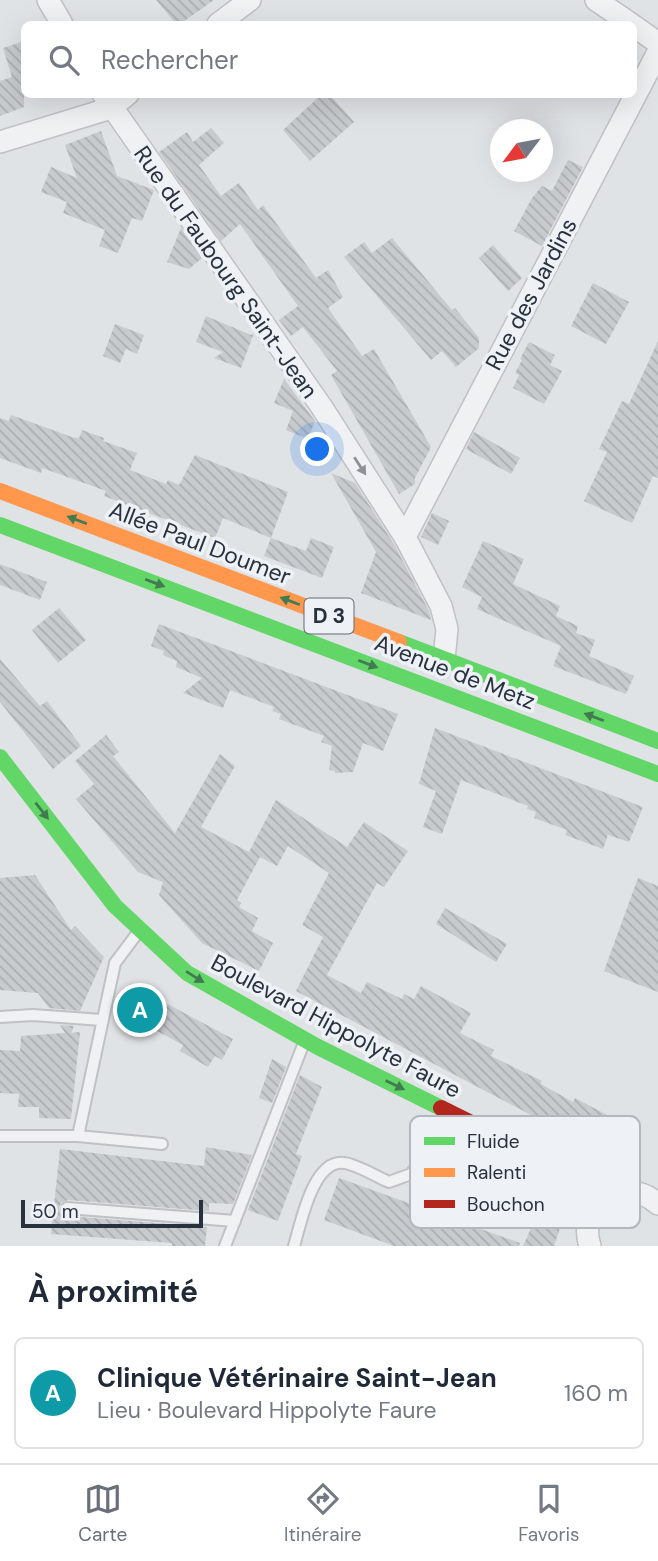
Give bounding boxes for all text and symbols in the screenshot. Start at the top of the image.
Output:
search box [21,21,637,98]
icon: search [45,41,83,79]
text: Rechercher [101,43,238,77]
north arrow [490,119,553,182]
street label: Rue du Faubourg Saint-Jean [127,140,325,404]
street label: Rue des Jardins [478,213,584,375]
your location [300,432,334,466]
one-way arrow [353,456,366,475]
street label: Allée Paul Doumer [105,495,295,591]
one-way arrow [67,515,88,526]
one-way arrow [145,578,166,589]
one-way arrow [279,595,300,606]
road number: D 3 [304,598,354,634]
street label: Avenue de Metz [371,628,539,716]
one-way arrow [358,659,379,670]
one-way arrow [584,711,605,722]
one-way arrow [34,801,49,819]
street label: Boulevard Hippolyte Faure [206,947,466,1105]
one-way arrow [186,971,205,983]
pin: A [117,984,163,1036]
one-way arrow [385,1080,405,1091]
legend [410,1116,640,1228]
text: Fluide [467,1129,520,1154]
text: Ralenti [467,1160,526,1185]
text: Bouchon [467,1192,545,1217]
scale bar [21,1197,203,1229]
text: 50 m [32,1199,79,1224]
text: À proximité [28,1272,198,1311]
text: Clinique Vétérinaire Saint-Jean [97,1361,497,1395]
text: A [45,1378,61,1408]
text: 160 m [564,1378,628,1408]
text: Lieu · Boulevard Hippolyte Faure [97,1395,437,1425]
tab: Carte [78,1480,127,1547]
tab: Itinéraire [284,1480,362,1547]
tab: Favoris [518,1480,580,1547]

